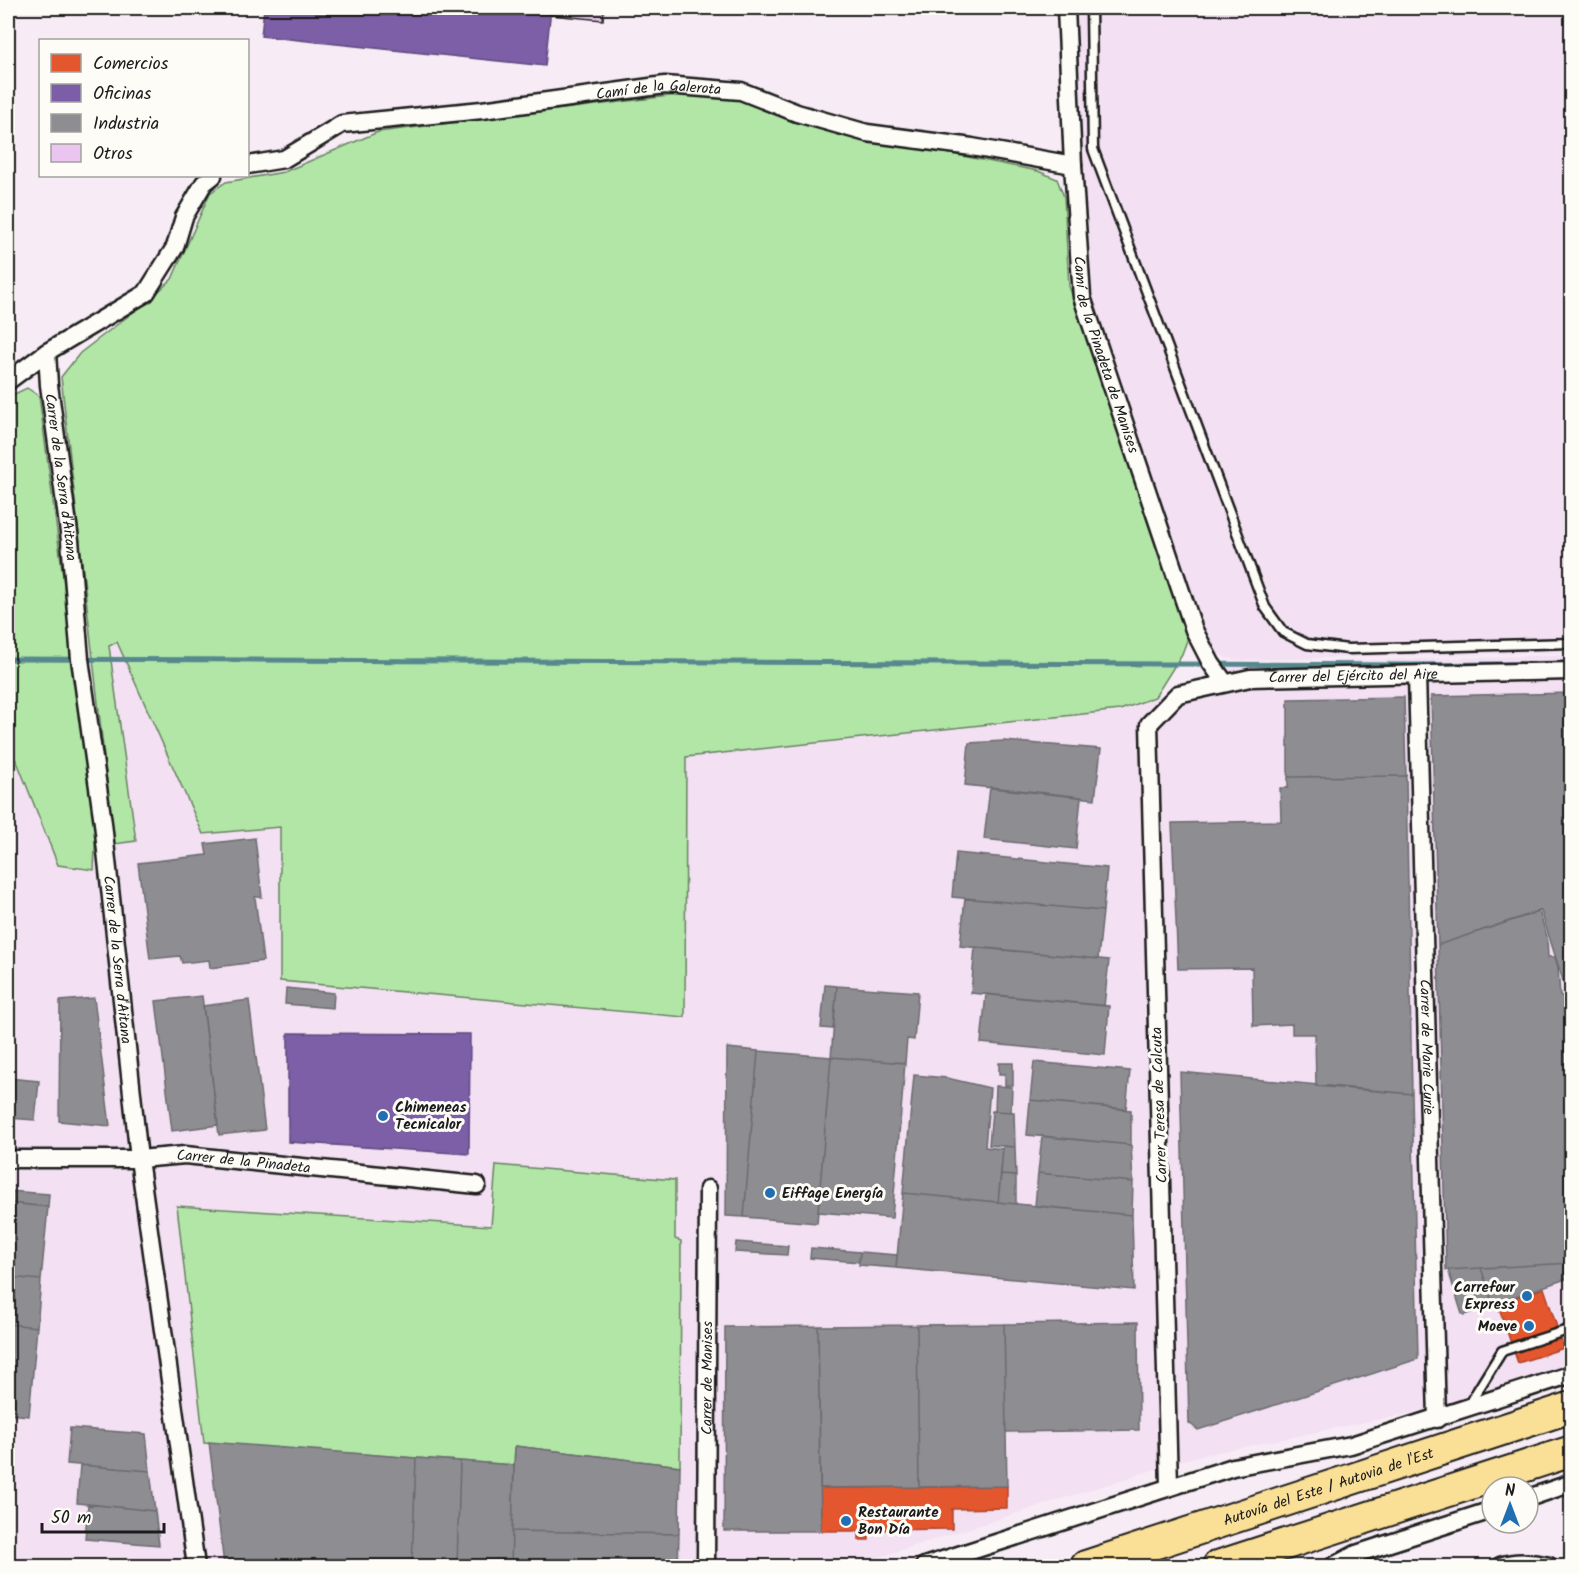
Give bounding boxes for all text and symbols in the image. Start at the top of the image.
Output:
legend [39,39,249,177]
text: Comercios [93,50,169,79]
street label: Camí de la Galerota [595,74,722,107]
text: Oficinas [93,80,152,109]
text: Industria [93,110,159,139]
text: Otros [93,140,133,169]
street label: Camí de la Pinadeta de Manises [1066,255,1145,457]
street label: Carrer de la Serra d'Aitana [37,392,83,562]
street label: Carrer del Ejército del Aire [1268,663,1438,691]
street label: Carrer de la Serra d'Aitana [96,875,138,1045]
street label: Carrer de Marie Curie [1412,979,1440,1115]
street label: Carrer Teresa de Calcuta [1145,1026,1175,1183]
place label: Chimeneas Tecnicalor [395,1096,467,1137]
marker: Chimeneas Tecnicalor [376,1109,390,1123]
street label: Carrer de la Pinadeta [176,1144,312,1181]
place label: Eiffage Energía [782,1182,884,1206]
marker: Eiffage Energía [763,1186,777,1200]
place label: Carrefour Express [1454,1276,1516,1317]
marker: Carrefour Express [1520,1289,1534,1303]
place label: Moeve [1478,1315,1518,1339]
marker: Moeve [1522,1319,1536,1333]
street label: Carrer de Manises [696,1320,720,1435]
street label: Autovía del Este / Autovia de l'Est [1220,1442,1437,1533]
north arrow [1480,1475,1540,1535]
text: N [1505,1479,1515,1504]
scale bar [42,1496,164,1534]
place label: Restaurante Bon Día [858,1501,939,1542]
text: 50 m [51,1504,91,1533]
marker: Restaurante Bon Día [839,1514,853,1528]

